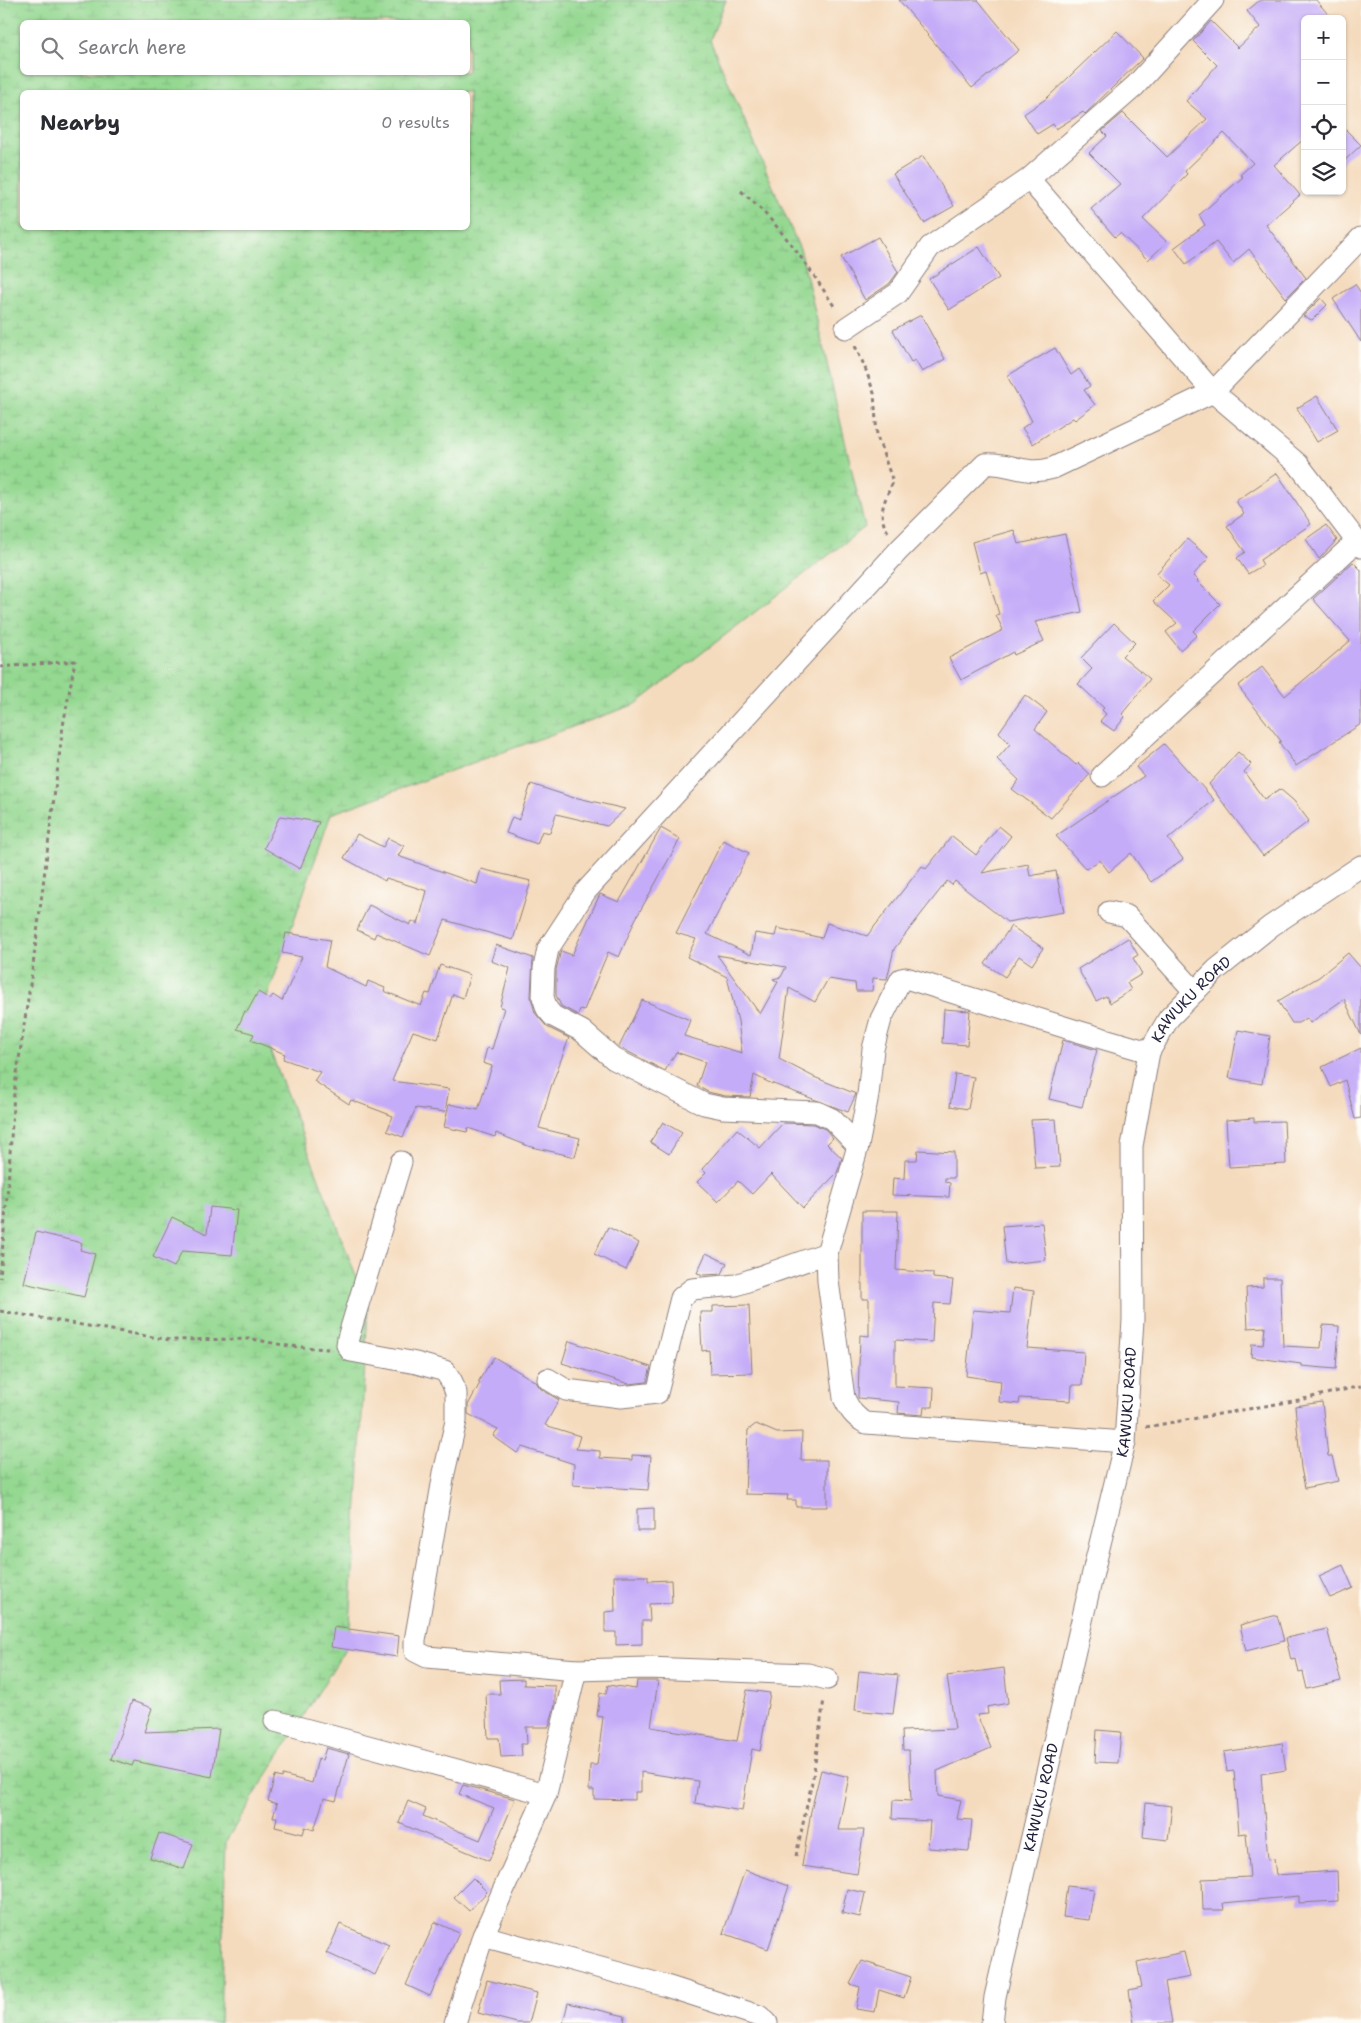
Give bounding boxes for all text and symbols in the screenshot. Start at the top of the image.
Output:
map controls [1301,15,1346,195]
button: + [1301,15,1346,60]
search box [20,20,470,75]
icon: search [38,34,66,62]
text: Search here [78,35,187,60]
button: − [1301,60,1346,105]
button: locate [1301,105,1346,150]
text: Nearby [40,109,120,137]
text: 0 results [381,112,450,133]
button: layers [1301,150,1346,195]
street label: KAWUKU ROAD [1147,952,1235,1046]
street label: KAWUKU ROAD [1112,1346,1141,1460]
street label: KAWUKU ROAD [1019,1741,1063,1854]

